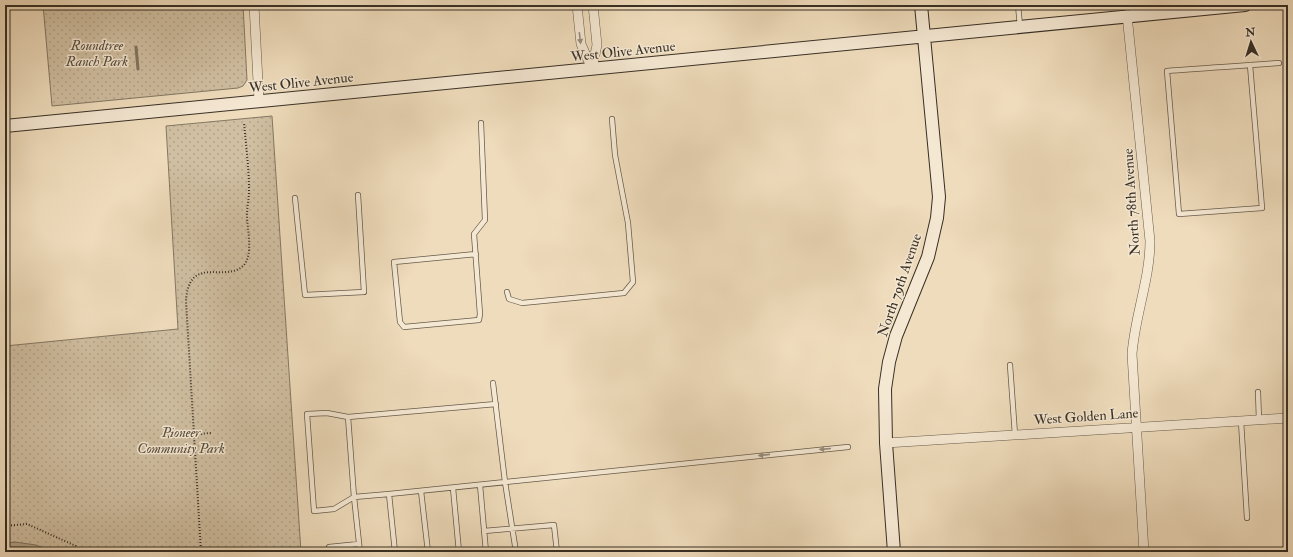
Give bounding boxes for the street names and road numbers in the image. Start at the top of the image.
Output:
street label: West Olive Avenue [569,38,676,66]
street label: West Olive Avenue [247,69,354,97]
street label: North 78th Avenue [1119,148,1144,256]
street label: North 79th Avenue [874,231,925,339]
street label: West Golden Lane [1032,404,1139,429]

